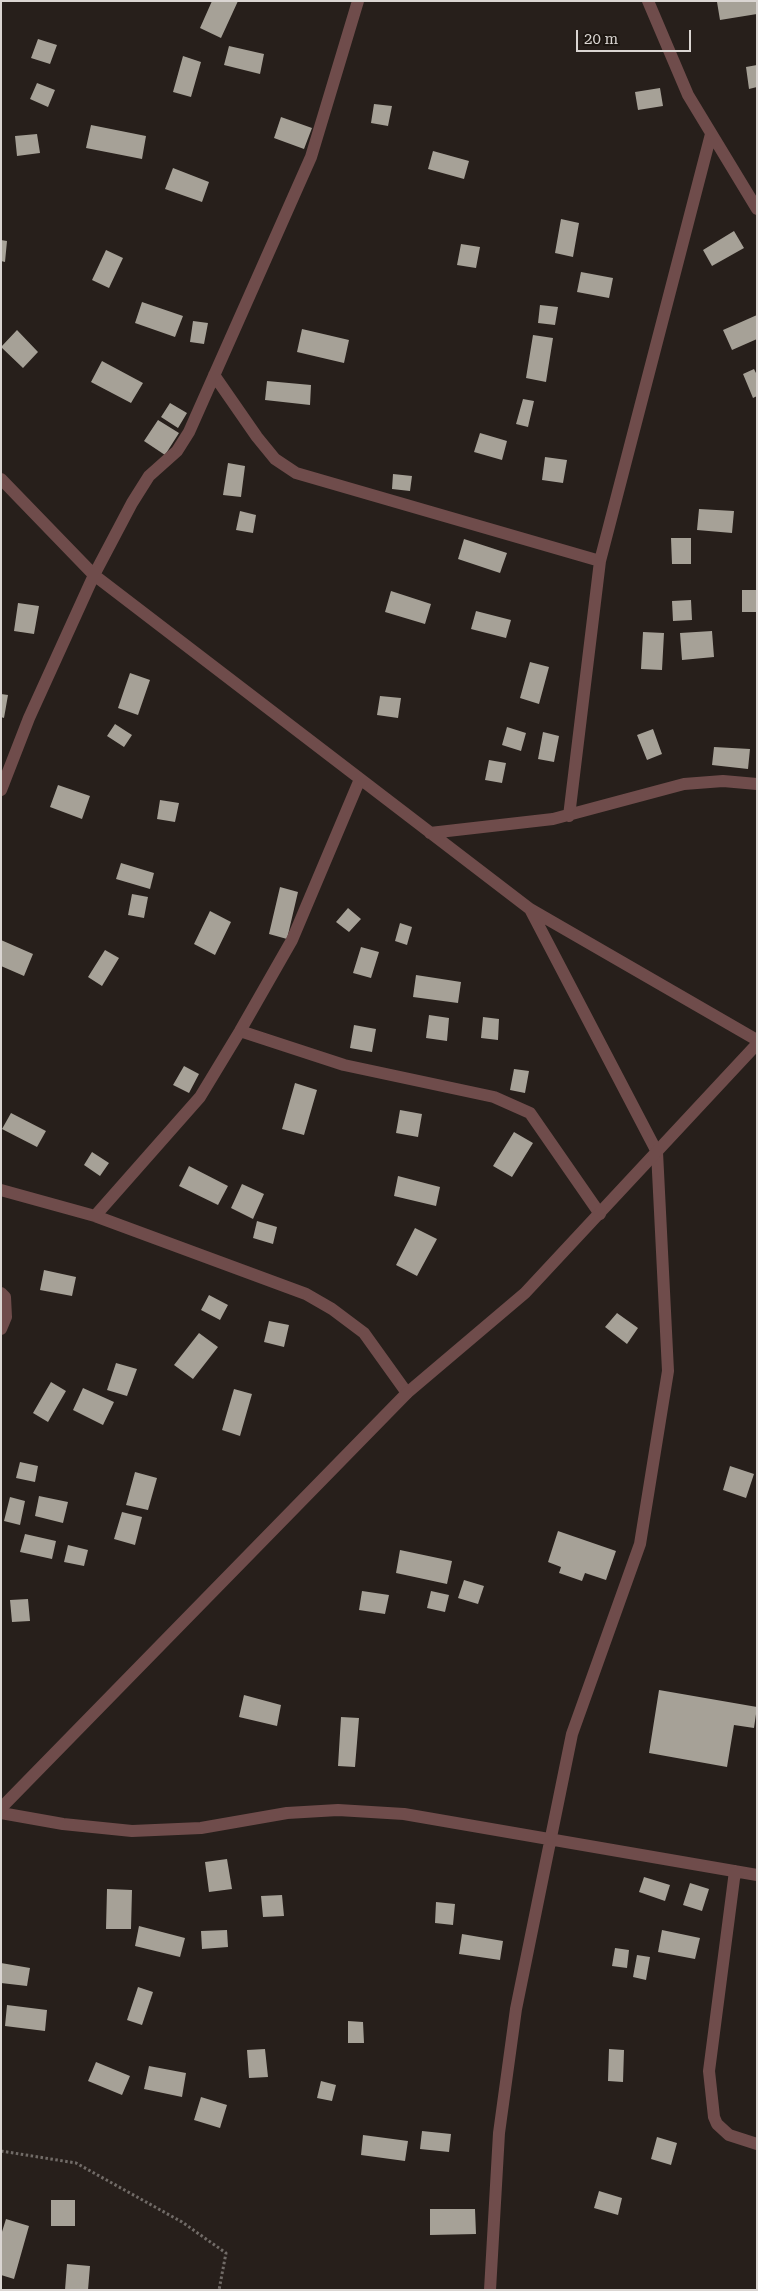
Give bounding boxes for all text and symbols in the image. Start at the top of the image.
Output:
scale bar [578,20,693,52]
text: 20 m [584,30,618,48]

